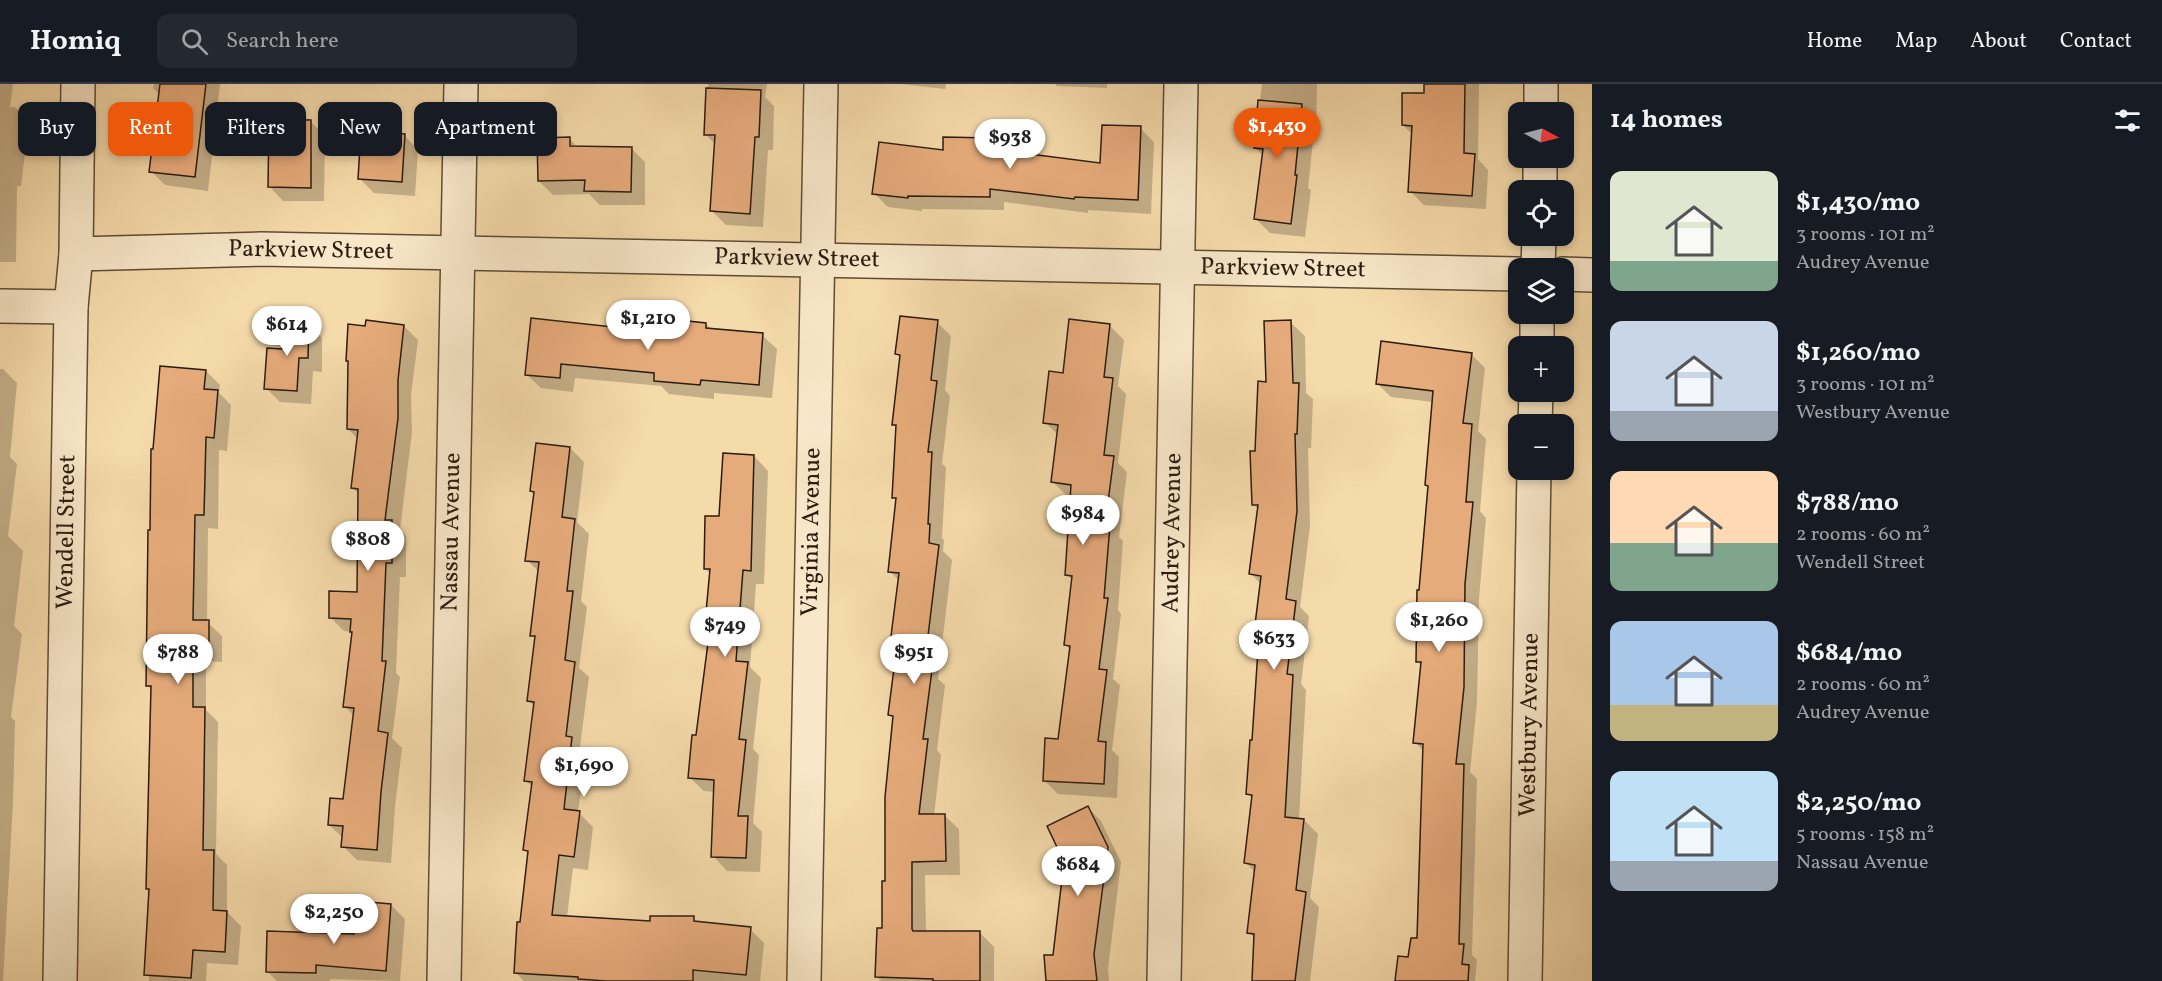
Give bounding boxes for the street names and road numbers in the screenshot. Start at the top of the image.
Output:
street label: Parkview Street [228,233,394,269]
street label: Parkview Street [714,241,880,277]
street label: Parkview Street [1200,251,1366,287]
street label: Virginia Avenue [794,447,830,617]
street label: Nassau Avenue [434,452,470,612]
street label: Audrey Avenue [1155,453,1191,613]
street label: Wendell Street [49,454,85,610]
street label: Westbury Avenue [1511,632,1549,818]

